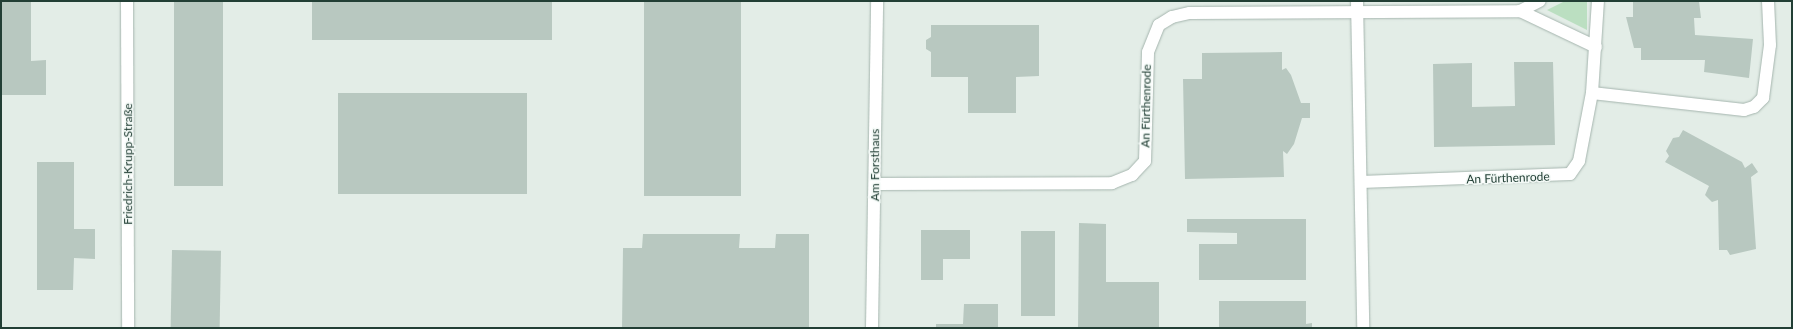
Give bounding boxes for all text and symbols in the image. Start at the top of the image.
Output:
street label: An Fürthenrode [1138,64,1154,148]
street label: Friedrich-Krupp-Straße [121,103,135,225]
street label: Am Forsthaus [868,129,882,201]
street label: An Fürthenrode [1466,169,1550,187]

